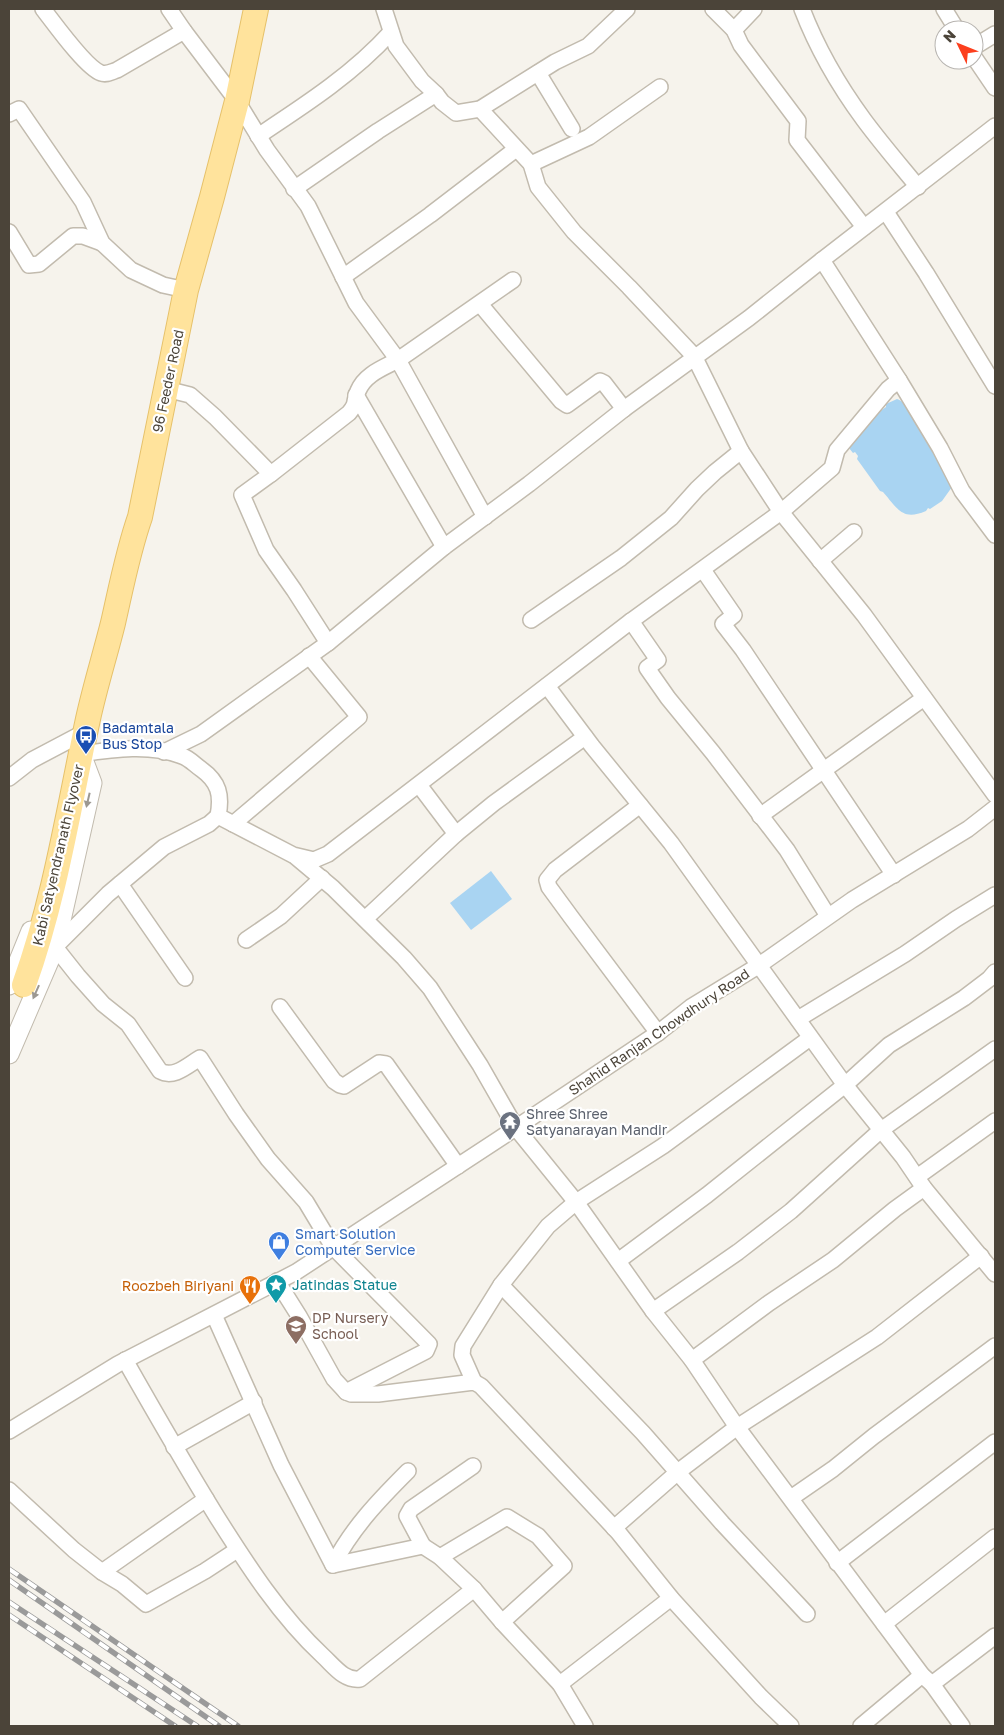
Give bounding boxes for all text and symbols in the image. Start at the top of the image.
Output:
north arrow [934,20,984,70]
text: N [939,26,959,45]
street label: 96 Feeder Road [148,328,187,434]
place label: Badamtala Bus Stop [102,719,174,752]
bus stop icon: Badamtala Bus Stop [74,724,98,755]
street label: Kabi Satyendranath Flyover [28,762,87,947]
one-way arrow [84,793,92,808]
street label: Shahid Ranjan Chowdhury Road [565,965,752,1099]
one-way arrow [31,984,39,999]
place label: Shree Shree Satyanarayan Mandir [526,1105,668,1138]
temple icon: Shree Shree Satyanarayan Mandir [498,1110,522,1141]
place label: Smart Solution Computer Service [295,1225,415,1258]
shop icon: Smart Solution Computer Service [267,1230,291,1261]
place icon: Jatindas Statue [264,1273,288,1304]
restaurant icon: Roozbeh Biriyani [238,1274,262,1305]
place label: Jatindas Statue [292,1276,397,1293]
place label: Roozbeh Biriyani [122,1277,234,1294]
place label: DP Nursery School [312,1309,388,1342]
school or university icon: DP Nursery School [284,1314,308,1345]

